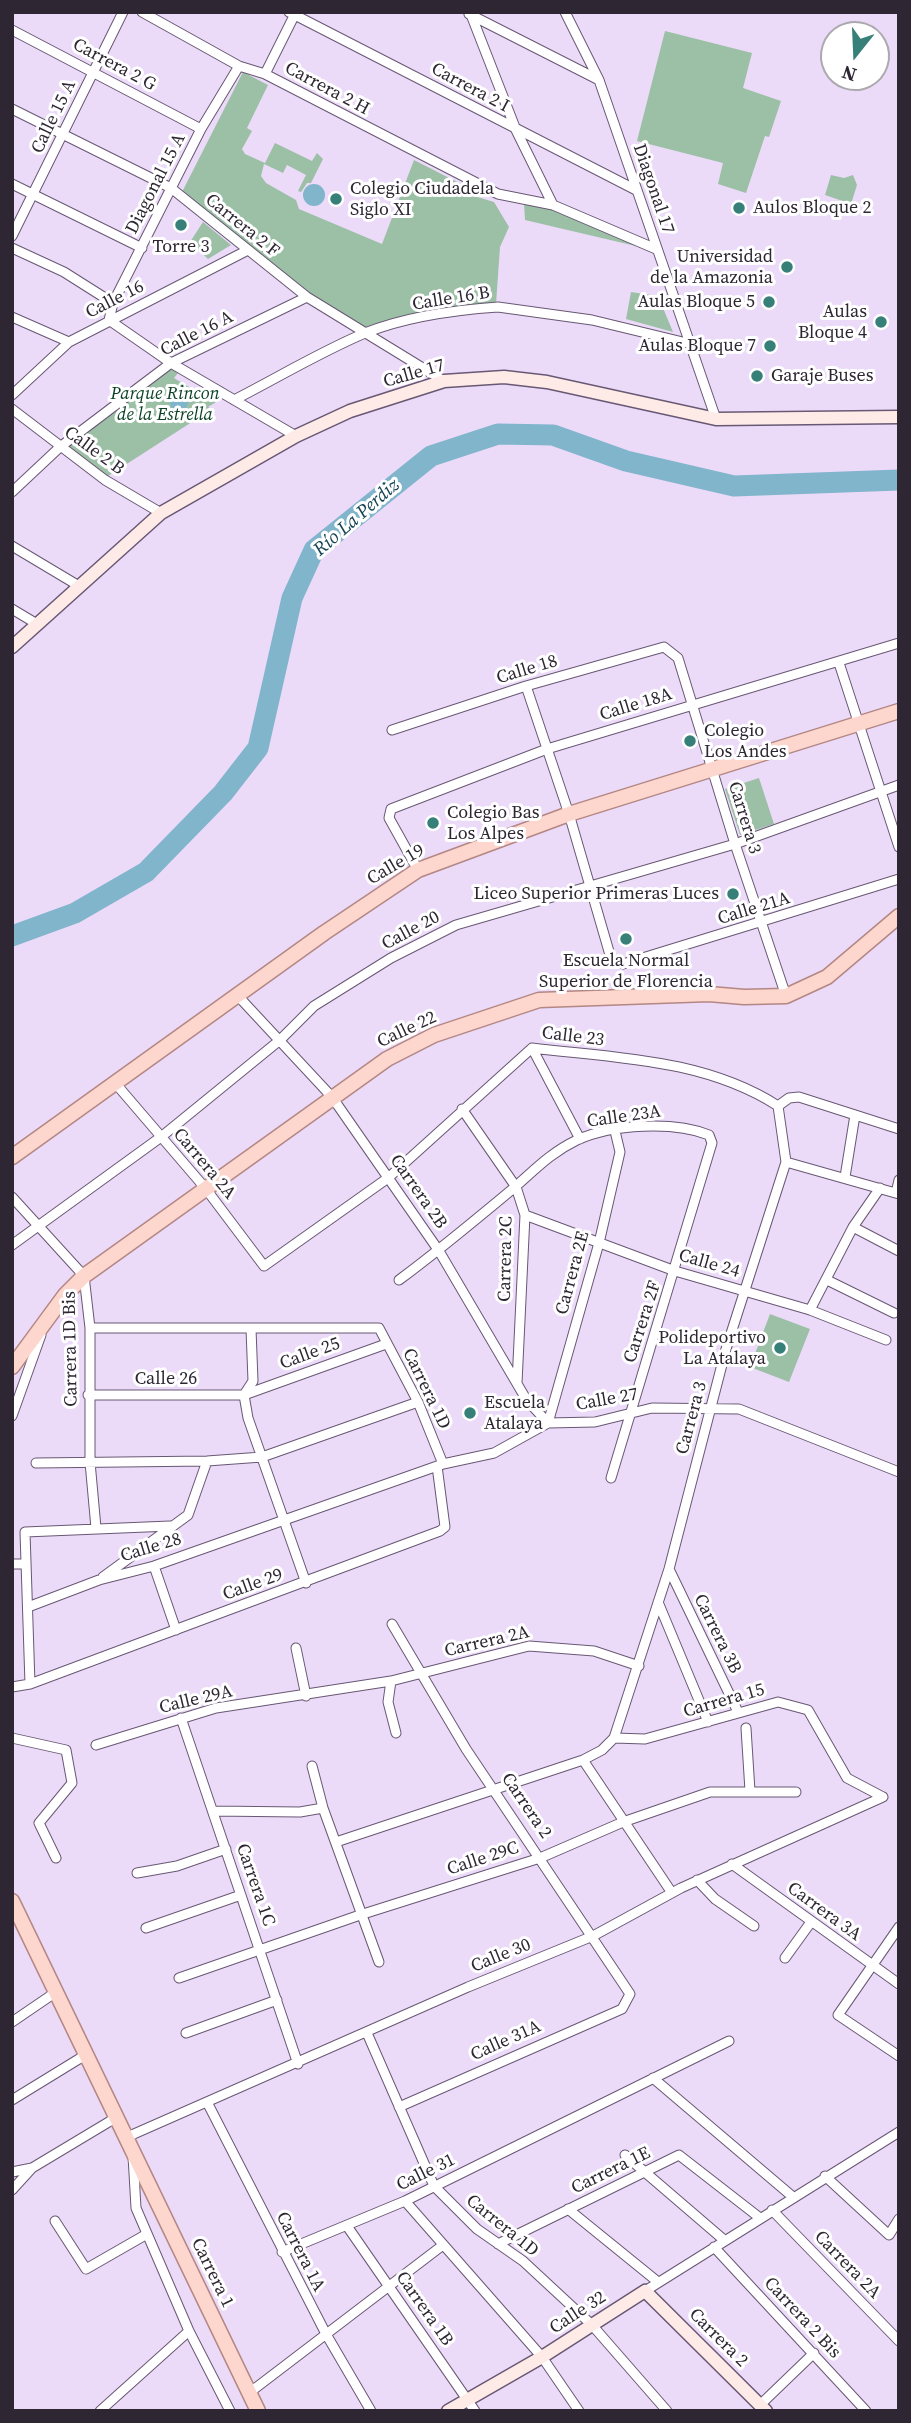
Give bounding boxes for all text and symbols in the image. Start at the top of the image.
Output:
north arrow [820,21,890,91]
street label: Carrera 2 G [69,34,159,96]
street label: Carrera 2 H [281,58,373,120]
street label: Carrera 2 I [427,58,513,118]
text: N [839,60,860,89]
street label: Calle 15 A [27,77,81,157]
street label: Diagonal 15 A [121,130,191,238]
street label: Diagonal 17 [628,141,678,237]
place label: Colegio Ciudadela Siglo XI [350,178,494,220]
street label: Carrera 2 F [201,190,283,262]
marker: Colegio Ciudadela Siglo XI [328,191,344,207]
place label: Aulos Bloque 2 [753,197,871,219]
marker: Aulos Bloque 2 [731,200,747,216]
marker: Torre 3 [173,217,189,233]
place label: Torre 3 [153,236,209,258]
place label: Universidad de la Amazonia [650,246,773,288]
marker: Universidad de la Amazonia [779,259,795,275]
street label: Calle 16 [82,276,148,324]
street label: Calle 16 B [411,282,491,316]
place label: Aulas Bloque 5 [637,291,755,313]
marker: Aulas Bloque 5 [761,294,777,310]
place label: Aulas Bloque 4 [798,301,867,344]
street label: Calle 16 A [157,306,237,362]
marker: Aulas Bloque 4 [873,314,889,330]
place label: Aulas Bloque 7 [638,335,756,357]
marker: Aulas Bloque 7 [762,338,778,354]
street label: Calle 17 [381,355,447,393]
place label: Garaje Buses [771,365,874,387]
marker: Garaje Buses [749,368,765,384]
park label: Parque Rincon de la Estrella [110,383,220,426]
street label: Calle 2 B [60,422,128,480]
water label: Río La Perdiz [309,475,405,561]
street label: Calle 18 [494,651,560,689]
street label: Calle 18A [597,684,675,726]
place label: Colegio Los Andes [704,720,787,762]
marker: Colegio Los Andes [682,733,698,749]
street label: Carrera 3 [723,779,765,857]
place label: Colegio Bas Los Alpes [447,802,540,844]
marker: Colegio Bas Los Alpes [425,815,441,831]
street label: Calle 19 [363,840,429,890]
place label: Liceo Superior Primeras Luces [473,883,719,905]
marker: Liceo Superior Primeras Luces [725,886,741,902]
street label: Calle 21A [715,888,793,930]
street label: Calle 20 [378,907,444,955]
marker: Escuela Normal Superior de Florencia [618,931,634,947]
place label: Escuela Normal Superior de Florencia [539,950,713,992]
street label: Calle 22 [374,1007,440,1053]
street label: Calle 23 [541,1022,605,1052]
street label: Calle 23A [586,1101,662,1133]
street label: Carrera 2A [168,1124,240,1204]
street label: Carrera 2B [385,1151,451,1233]
street label: Carrera 2C [494,1216,518,1302]
street label: Carrera 2E [552,1229,594,1317]
street label: Calle 24 [676,1245,742,1283]
street label: Carrera 2F [620,1278,666,1366]
street label: Carrera 1D Bis [59,1291,83,1407]
place label: Polideportivo La Atalaya [658,1327,766,1370]
street label: Calle 25 [277,1333,343,1375]
marker: Polideportivo La Atalaya [772,1340,788,1356]
street label: Carrera 1D [397,1345,455,1433]
street label: Calle 26 [135,1368,197,1390]
street label: Carrera 3 [672,1379,712,1457]
street label: Calle 27 [574,1384,640,1416]
place label: Escuela Atalaya [484,1392,545,1434]
marker: Escuela Atalaya [462,1405,478,1421]
street label: Calle 28 [118,1529,184,1567]
street label: Calle 29 [220,1564,286,1606]
street label: Carrera 3B [688,1591,746,1677]
street label: Carrera 2A [442,1622,532,1662]
street label: Carrera 15 [681,1679,767,1723]
street label: Calle 29A [157,1681,235,1719]
street label: Carrera 2 [496,1769,556,1843]
street label: Calle 29C [444,1837,522,1881]
street label: Carrera 1C [231,1841,279,1929]
street label: Carrera 3A [783,1878,865,1946]
street label: Calle 30 [468,1934,534,1978]
street label: Calle 31A [468,2016,544,2066]
street label: Carrera 1E [568,2143,654,2199]
street label: Calle 31 [393,2150,459,2196]
street label: Carrera 1D [461,2190,543,2262]
street label: Carrera 1A [271,2209,329,2295]
street label: Carrera 2A [809,2226,885,2304]
street label: Carrera 1 [186,2235,238,2311]
street label: Carrera 1B [391,2268,457,2350]
street label: Carrera 2 Bis [759,2273,845,2363]
street label: Calle 32 [546,2287,610,2339]
street label: Carrera 2 [684,2304,752,2372]

